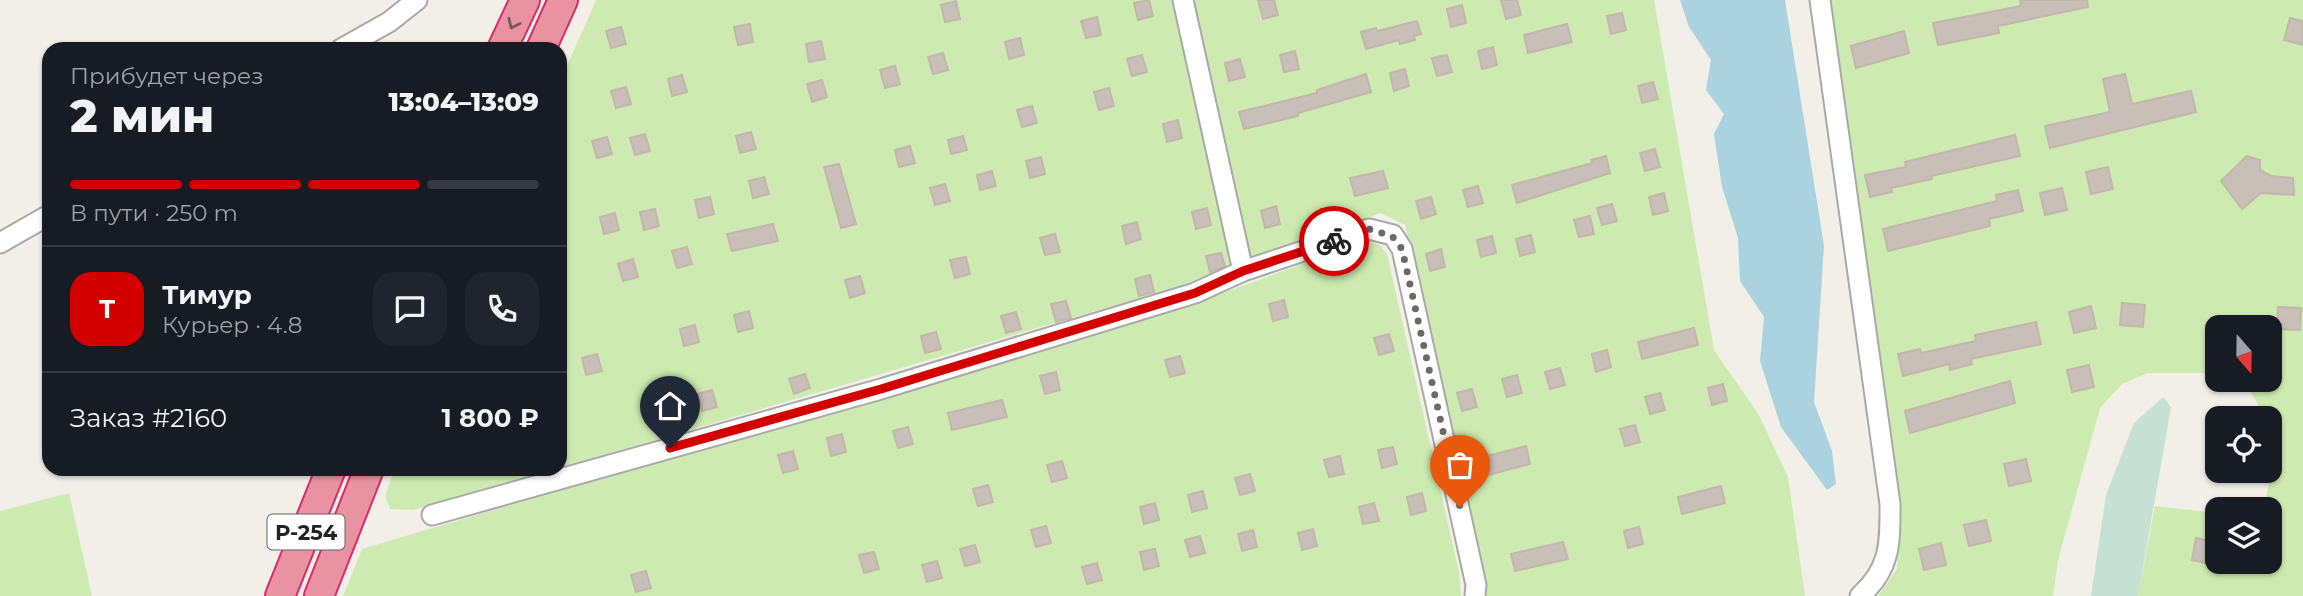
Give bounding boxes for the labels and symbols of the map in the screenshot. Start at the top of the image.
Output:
one-way arrow [507,17,521,30]
courier [1299,206,1369,276]
north arrow [2205,315,2282,392]
pin [640,376,700,448]
pin [1430,435,1490,507]
road number: Р-254 [268,514,344,550]

